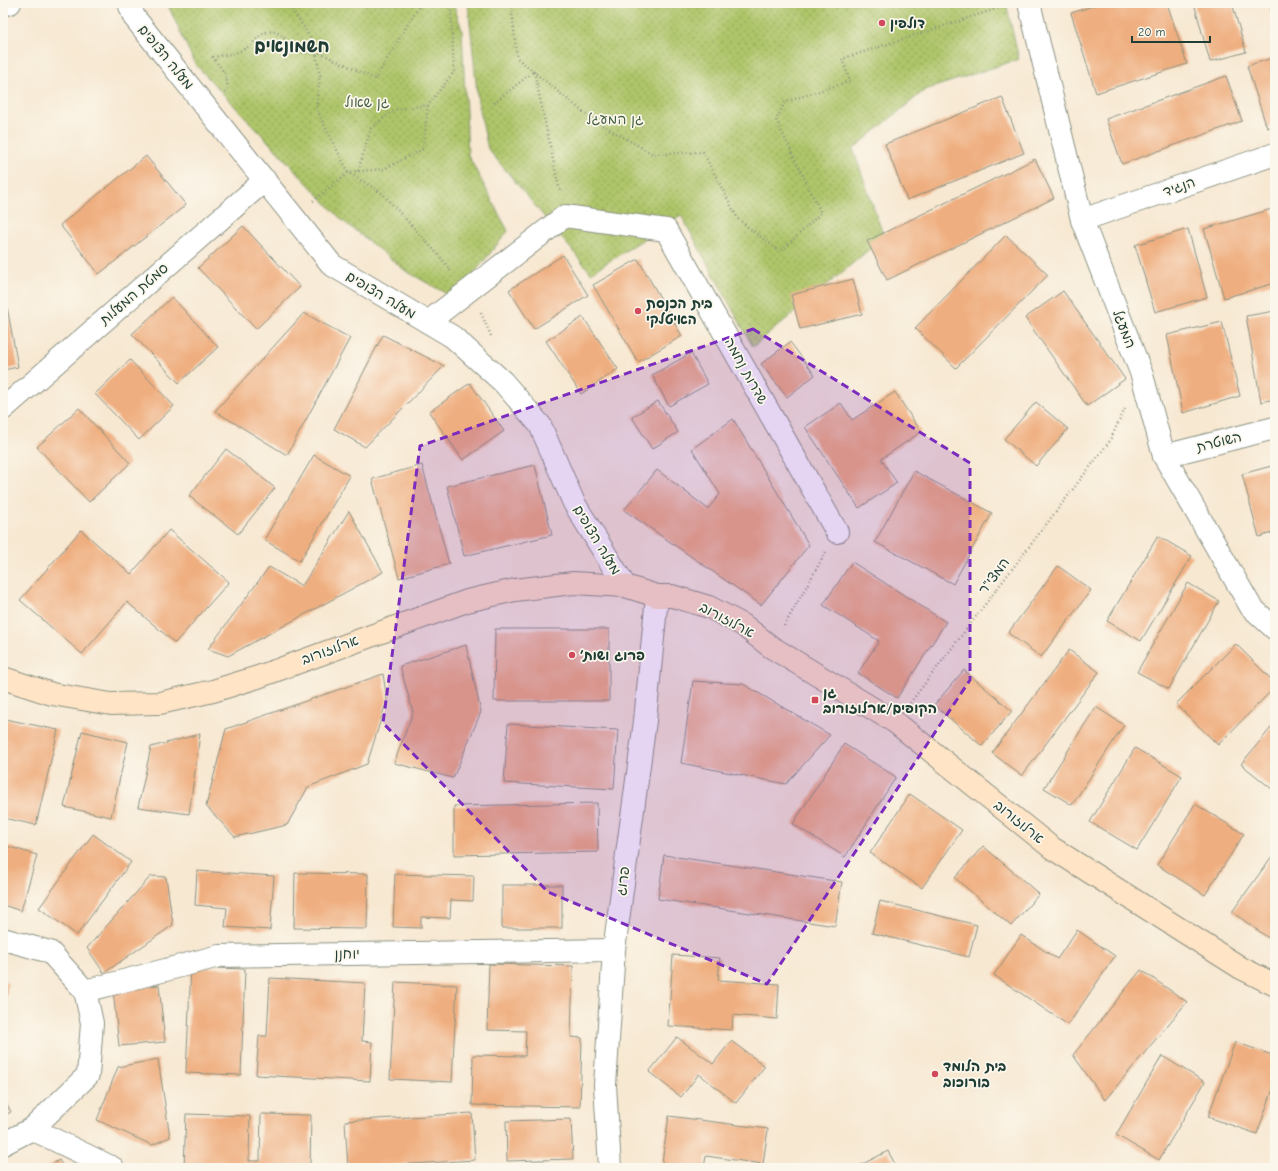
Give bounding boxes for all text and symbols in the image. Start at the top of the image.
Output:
place label: דולפין [890,15,925,32]
marker: דולפין [877,18,887,28]
scale bar [1132,18,1210,44]
street label: מעלה הצופים [135,21,197,93]
text: 20 m [1138,25,1166,39]
district label: חשמונאים [254,36,330,57]
park label: גן שאול [345,94,390,111]
park label: גן המעגל [586,111,644,128]
street label: הנגיד [1160,174,1198,200]
street label: סמטת המעלות [95,260,172,329]
street label: מעלה הצופים [343,268,419,322]
place label: בית הכנסת האיטלקי [646,295,713,328]
marker: בית הכנסת האיטלקי [633,306,643,316]
street label: המעגל [1109,307,1139,351]
street label: שדרות נחמה [721,335,771,408]
street label: השוטרת [1194,428,1243,456]
street label: מעלה הצופים [570,502,624,578]
street label: המצי"ר [975,554,1013,598]
street label: ארלוזורוב [697,598,757,642]
street label: ארלוזורוב [299,632,361,668]
place label: פרוג ושות׳ [580,647,645,664]
marker: פרוג ושות׳ [567,650,577,660]
place label: גן הקופים/ארלוזורוב [822,684,937,717]
marker: גן הקופים/ארלוזורוב [810,695,820,705]
street label: ארלוזורוב [990,797,1048,847]
street label: פרוג [613,865,633,897]
street label: יוחנן [334,945,360,963]
place label: בית הלומד בורוכוב [943,1058,1006,1091]
marker: בית הלומד בורוכוב [930,1069,940,1079]

